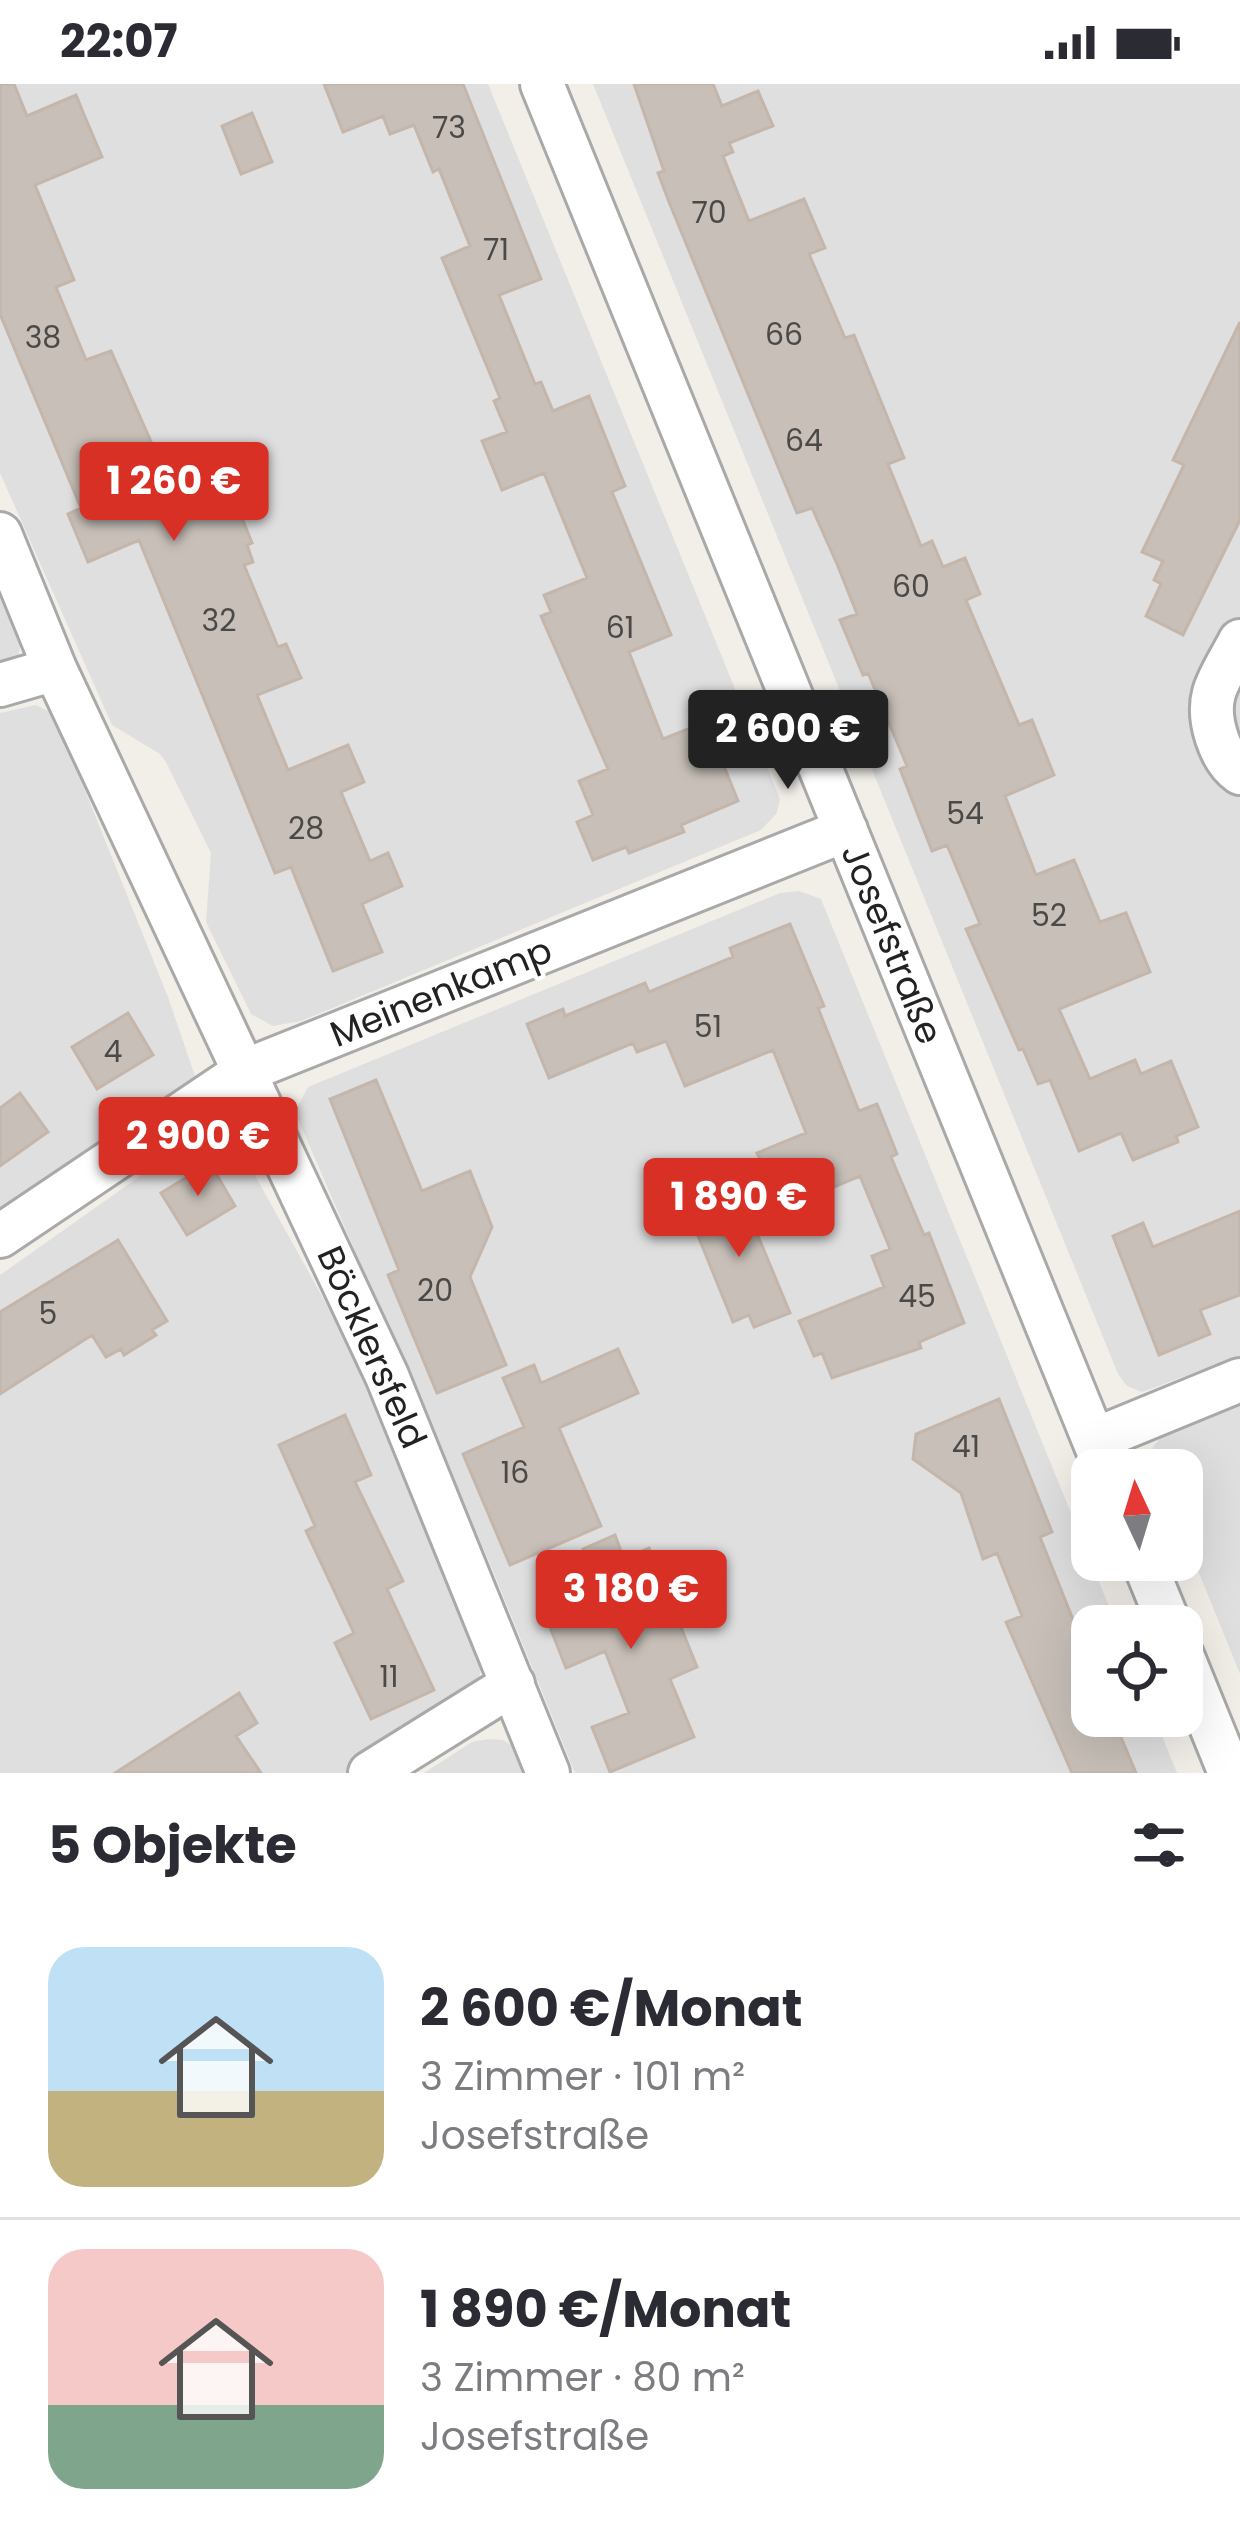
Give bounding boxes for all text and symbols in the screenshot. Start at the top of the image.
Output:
text: 22:07 [60,10,178,73]
house number: 73 [432,106,466,149]
house number: 70 [691,191,727,234]
house number: 71 [483,228,509,271]
house number: 66 [765,313,803,356]
house number: 38 [25,316,61,359]
house number: 64 [785,419,823,462]
pin: 1 260 € [63,442,285,544]
text: 1 260 € [107,453,241,508]
house number: 60 [892,565,930,608]
house number: 32 [202,599,236,642]
house number: 61 [606,606,634,649]
pin: 2 600 € [677,690,899,792]
text: 2 600 € [715,701,861,756]
house number: 54 [946,792,984,835]
house number: 28 [288,807,324,850]
street label: Josefstraße [829,836,955,1052]
house number: 52 [1031,894,1067,937]
street label: Meinenkamp [323,924,559,1060]
house number: 51 [694,1005,722,1048]
house number: 4 [104,1030,122,1073]
pin: 2 900 € [87,1097,309,1199]
text: 2 900 € [126,1108,270,1163]
pin: 1 890 € [628,1158,850,1260]
text: 1 890 € [671,1169,807,1224]
street label: Böcklersfeld [305,1238,439,1456]
house number: 20 [417,1269,453,1312]
house number: 45 [898,1275,936,1318]
house number: 5 [39,1292,57,1335]
house number: 41 [952,1425,980,1468]
north arrow [1071,1449,1203,1581]
map controls [1071,1449,1203,1737]
house number: 16 [501,1451,529,1494]
pin: 3 180 € [520,1550,742,1652]
text: 3 180 € [563,1561,699,1616]
button: locate [1071,1605,1203,1737]
house number: 11 [379,1655,399,1698]
text: 5 Objekte [48,1809,297,1881]
icon: filters [1126,1812,1192,1878]
text: 2 600 €/Monat [420,1972,802,2044]
icon: home [144,1995,288,2139]
text: 3 Zimmer · 101 m² [420,2049,745,2104]
text: Josefstraße [420,2108,649,2163]
text: 1 890 €/Monat [420,2273,791,2345]
icon: home [144,2297,288,2441]
text: 3 Zimmer · 80 m² [420,2350,745,2405]
text: Josefstraße [420,2409,649,2464]

